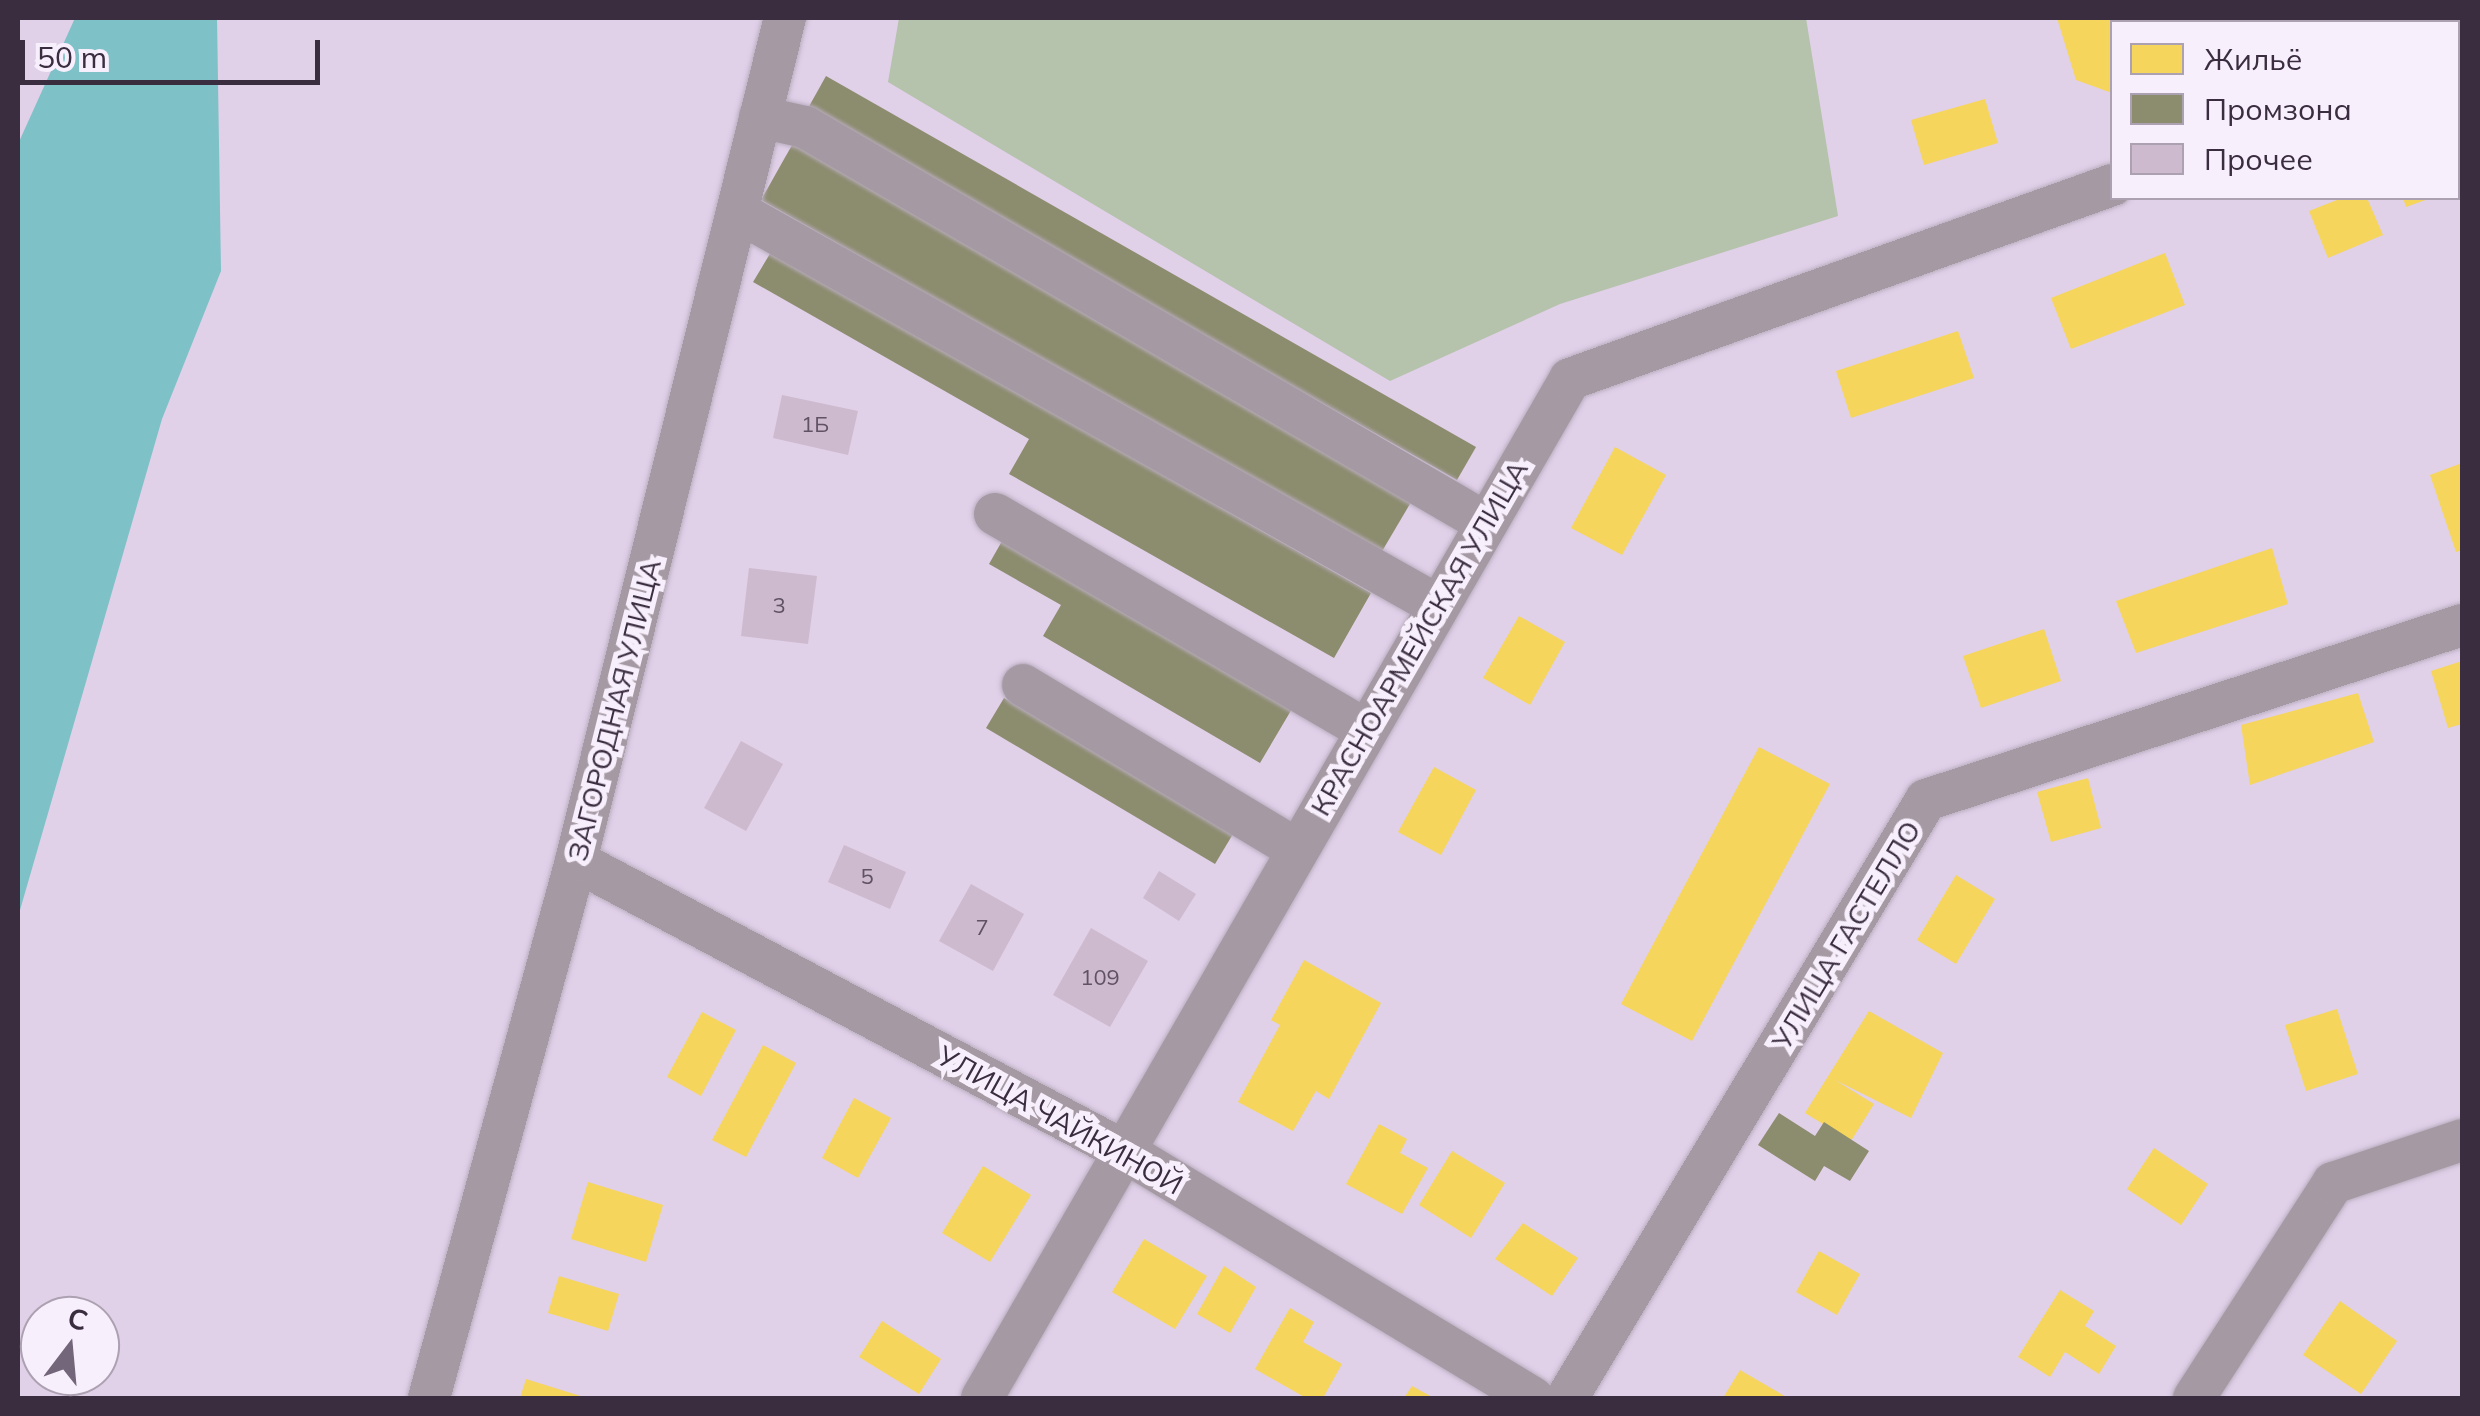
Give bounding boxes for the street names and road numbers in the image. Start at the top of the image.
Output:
street label: КРАСНОАРМЕЙСКАЯ УЛИЦА [1303,454,1535,822]
street label: ЗАГОРОДНАЯ УЛИЦА [560,556,668,864]
street label: УЛИЦА ГАСТЕЛЛО [1764,815,1928,1055]
street label: УЛИЦА ЧАЙКИНОЙ [931,1039,1189,1201]

